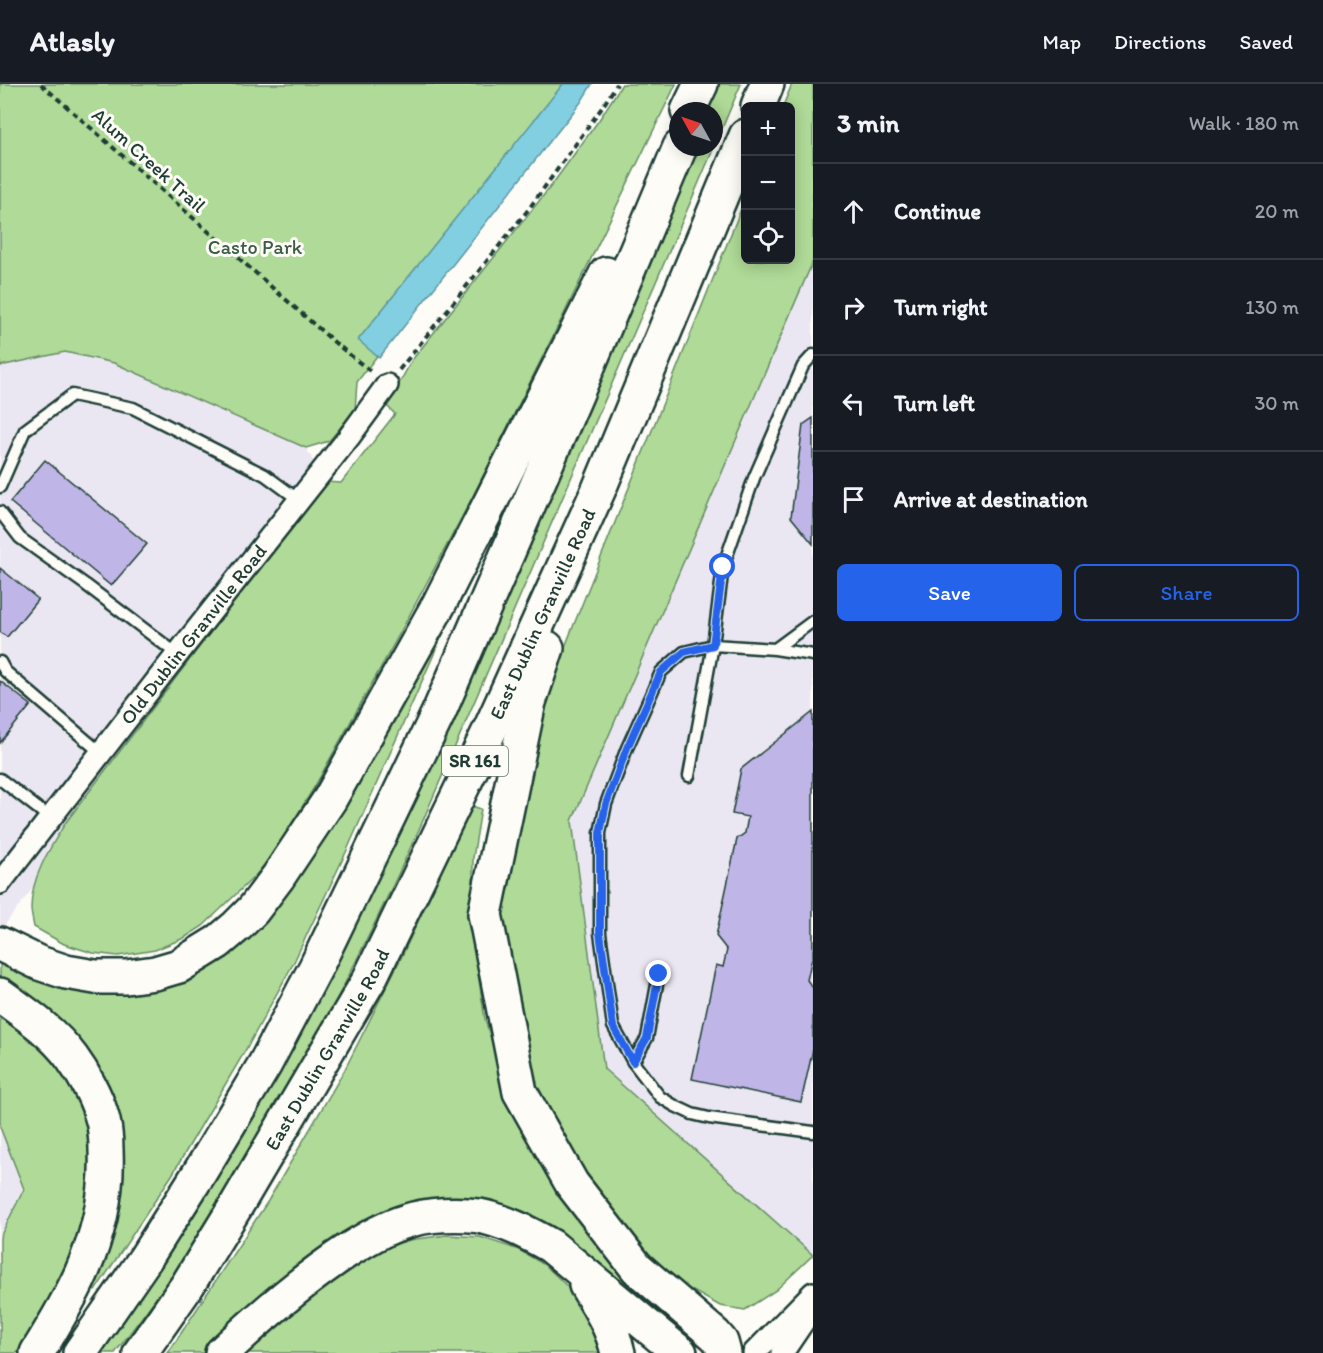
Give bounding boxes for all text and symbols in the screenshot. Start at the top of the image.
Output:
text: Atlasly [30,24,115,58]
text: Map [1043,29,1081,54]
text: Directions [1114,29,1206,54]
text: Saved [1239,29,1293,54]
north arrow [669,102,723,156]
map controls [741,102,795,264]
button: + [741,102,795,156]
street label: Alum Creek Trail [87,103,211,218]
text: 3 min [837,107,899,139]
text: Walk · 180 m [1189,111,1299,135]
button: − [741,156,795,210]
icon: ahead [837,195,870,228]
text: Continue [894,198,981,225]
text: 20 m [1255,199,1299,223]
button: locate [741,210,795,264]
park label: Casto Park [208,235,303,259]
icon: right [837,291,870,324]
text: Turn right [894,294,988,321]
text: 130 m [1245,295,1299,319]
icon: left [837,387,870,420]
text: Turn left [894,390,975,417]
text: 30 m [1254,391,1299,415]
icon: arrive [837,483,870,516]
text: Arrive at destination [894,486,1088,513]
street label: East Dublin Granville Road [484,504,601,723]
street label: Old Dublin Granville Road [115,539,272,729]
route start [709,553,735,579]
button: Save [837,564,1062,621]
button: Share [1074,564,1299,621]
road number: SR 161 [442,746,508,776]
street label: East Dublin Granville Road [260,944,395,1155]
route end [645,960,671,986]

